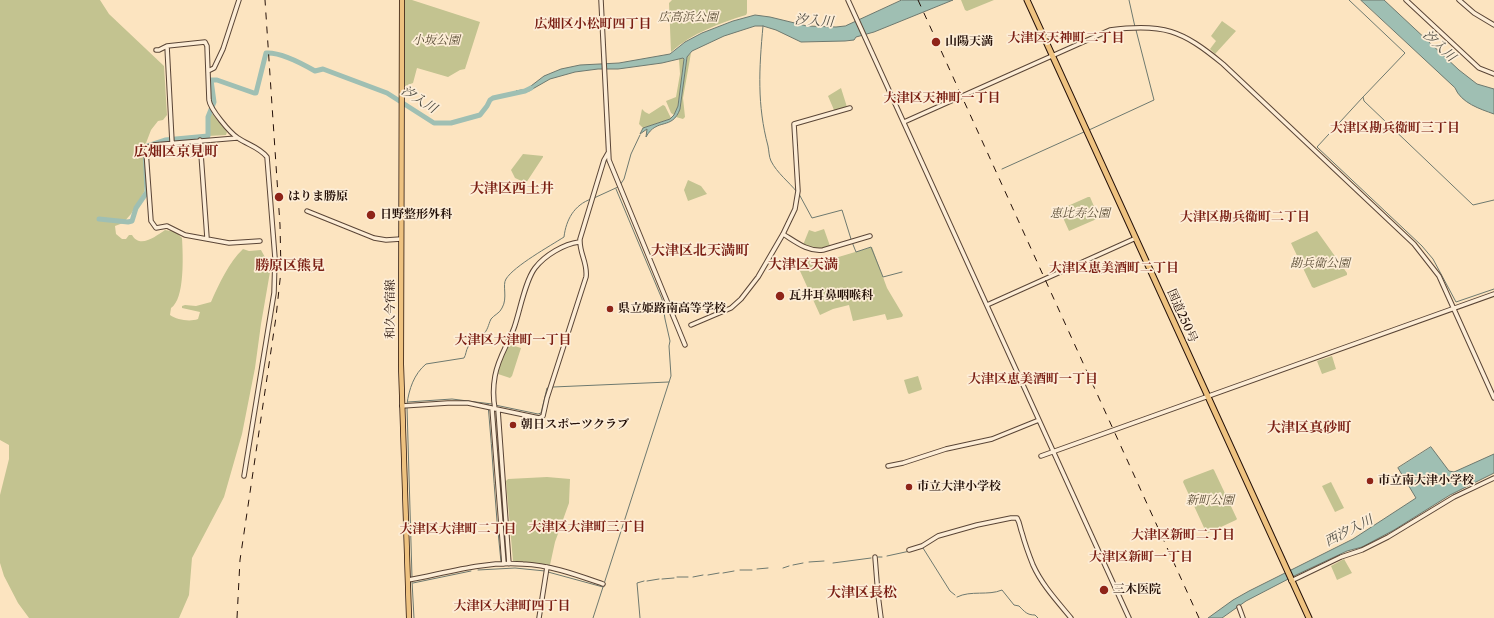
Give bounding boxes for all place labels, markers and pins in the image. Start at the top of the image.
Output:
place label: 山陽天満 [945,35,993,49]
marker: 山陽天満 [930,36,942,48]
place label: はりま勝原 [288,190,348,204]
marker: はりま勝原 [273,191,285,203]
place label: 日野整形外科 [380,208,452,222]
marker: 日野整形外科 [365,209,377,221]
place label: 瓦井耳鼻咽喉科 [789,289,873,303]
marker: 瓦井耳鼻咽喉科 [774,290,786,302]
place label: 県立姫路南高等学校 [618,302,726,316]
marker: 県立姫路南高等学校 [605,304,615,314]
place label: 朝日スポーツクラブ [521,418,629,432]
marker: 朝日スポーツクラブ [508,420,518,430]
place label: 市立南大津小学校 [1378,474,1474,488]
marker: 市立南大津小学校 [1365,476,1375,486]
place label: 市立大津小学校 [917,480,1001,494]
marker: 市立大津小学校 [904,482,914,492]
place label: 三木医院 [1113,583,1161,597]
marker: 三木医院 [1098,584,1110,596]

